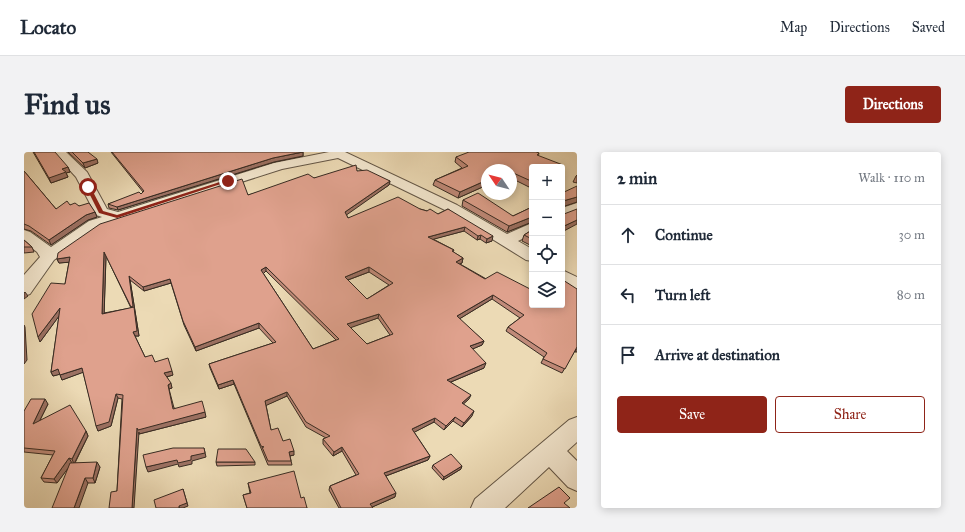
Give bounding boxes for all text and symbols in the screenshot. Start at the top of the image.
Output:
text: Locato [20,16,76,39]
text: Map [780,19,807,36]
text: Directions [829,19,890,36]
text: Saved [912,19,945,36]
button: Directions [845,86,941,123]
text: Find us [24,87,110,122]
north arrow [481,164,517,200]
map controls [529,164,565,308]
button: + [529,164,565,200]
text: 2 min [617,168,657,189]
text: Walk · 110 m [858,170,925,186]
route end [219,172,237,190]
route start [79,178,97,196]
button: − [529,200,565,236]
icon: ahead [617,224,639,246]
text: Continue [655,226,713,244]
text: 30 m [899,227,925,243]
button: locate [529,236,565,272]
button: layers [529,272,565,308]
icon: left [617,284,639,306]
text: Turn left [655,286,711,304]
text: 80 m [897,287,925,303]
icon: arrive [617,344,639,366]
text: Arrive at destination [655,346,780,364]
button: Save [617,396,767,433]
button: Share [775,396,925,433]

